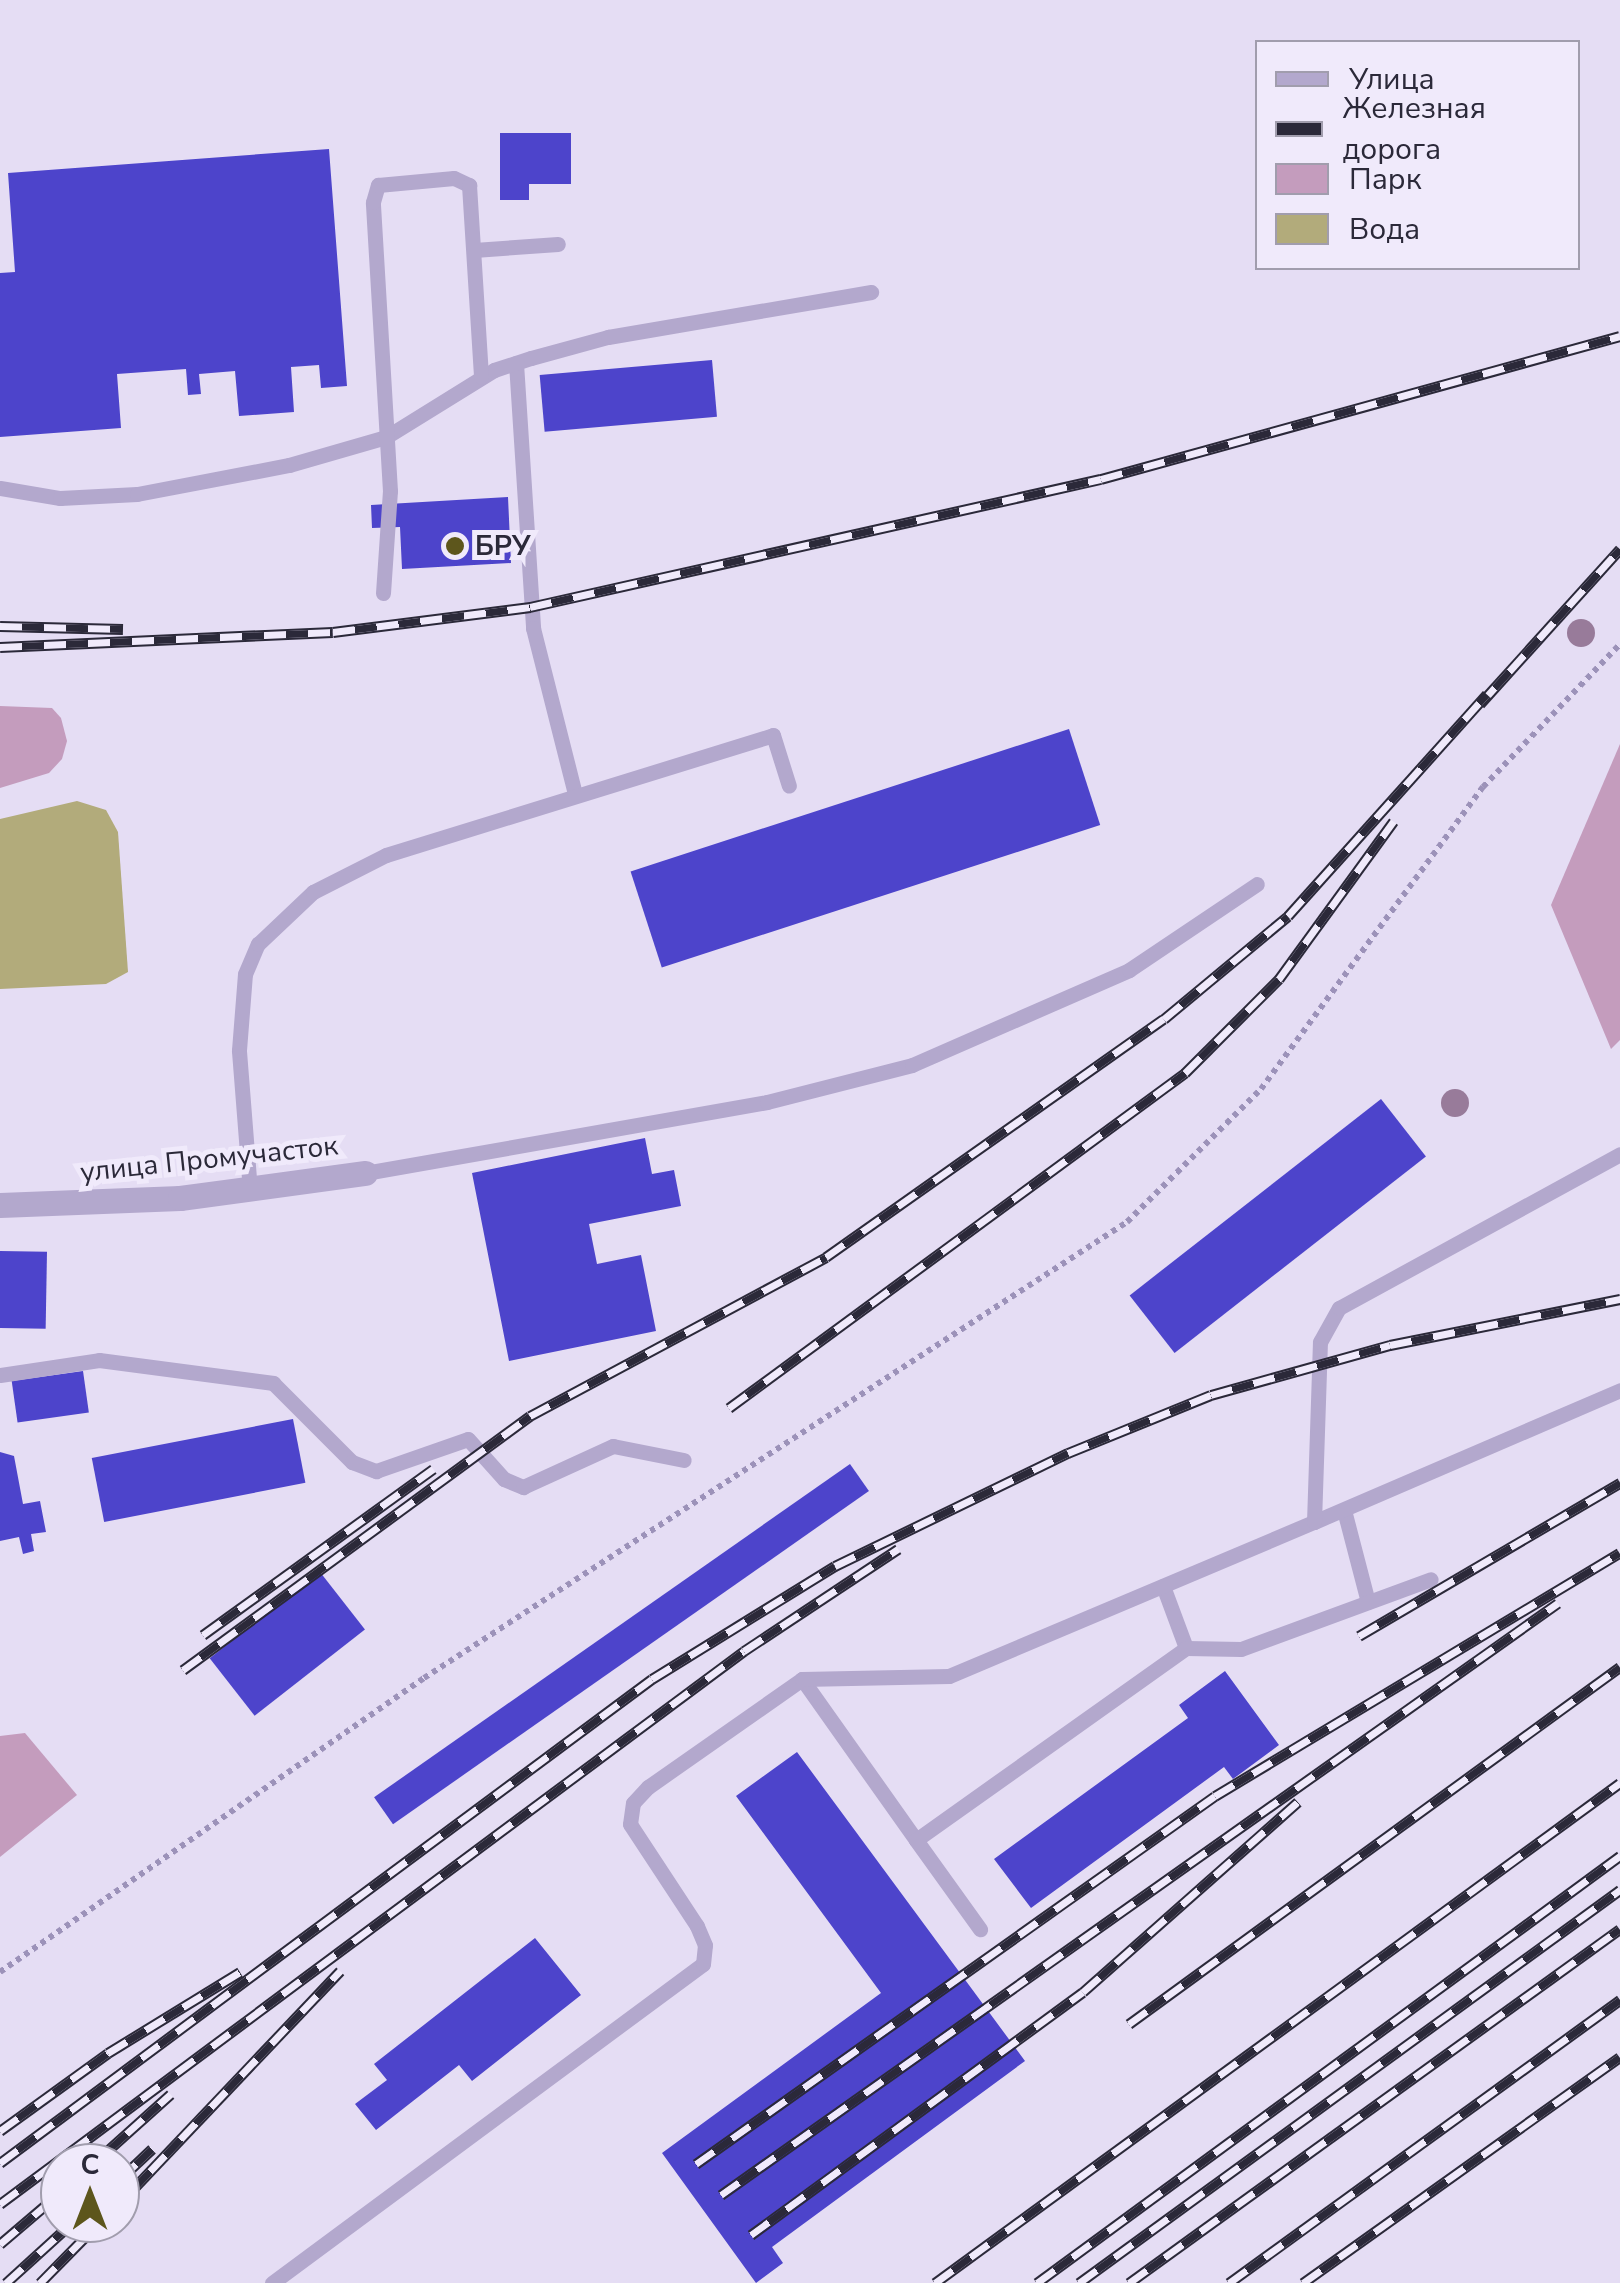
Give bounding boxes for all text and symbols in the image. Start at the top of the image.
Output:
legend [1255,40,1580,270]
text: Улица [1349,59,1435,100]
text: Железная дорога [1343,88,1486,170]
text: Парк [1349,159,1421,200]
text: Вода [1349,209,1420,250]
place label: БРУ [475,529,531,563]
marker: БРУ [444,535,466,557]
street label: улица Промучасток [79,1129,339,1189]
north arrow [40,2143,140,2243]
text: С [80,2146,100,2184]

